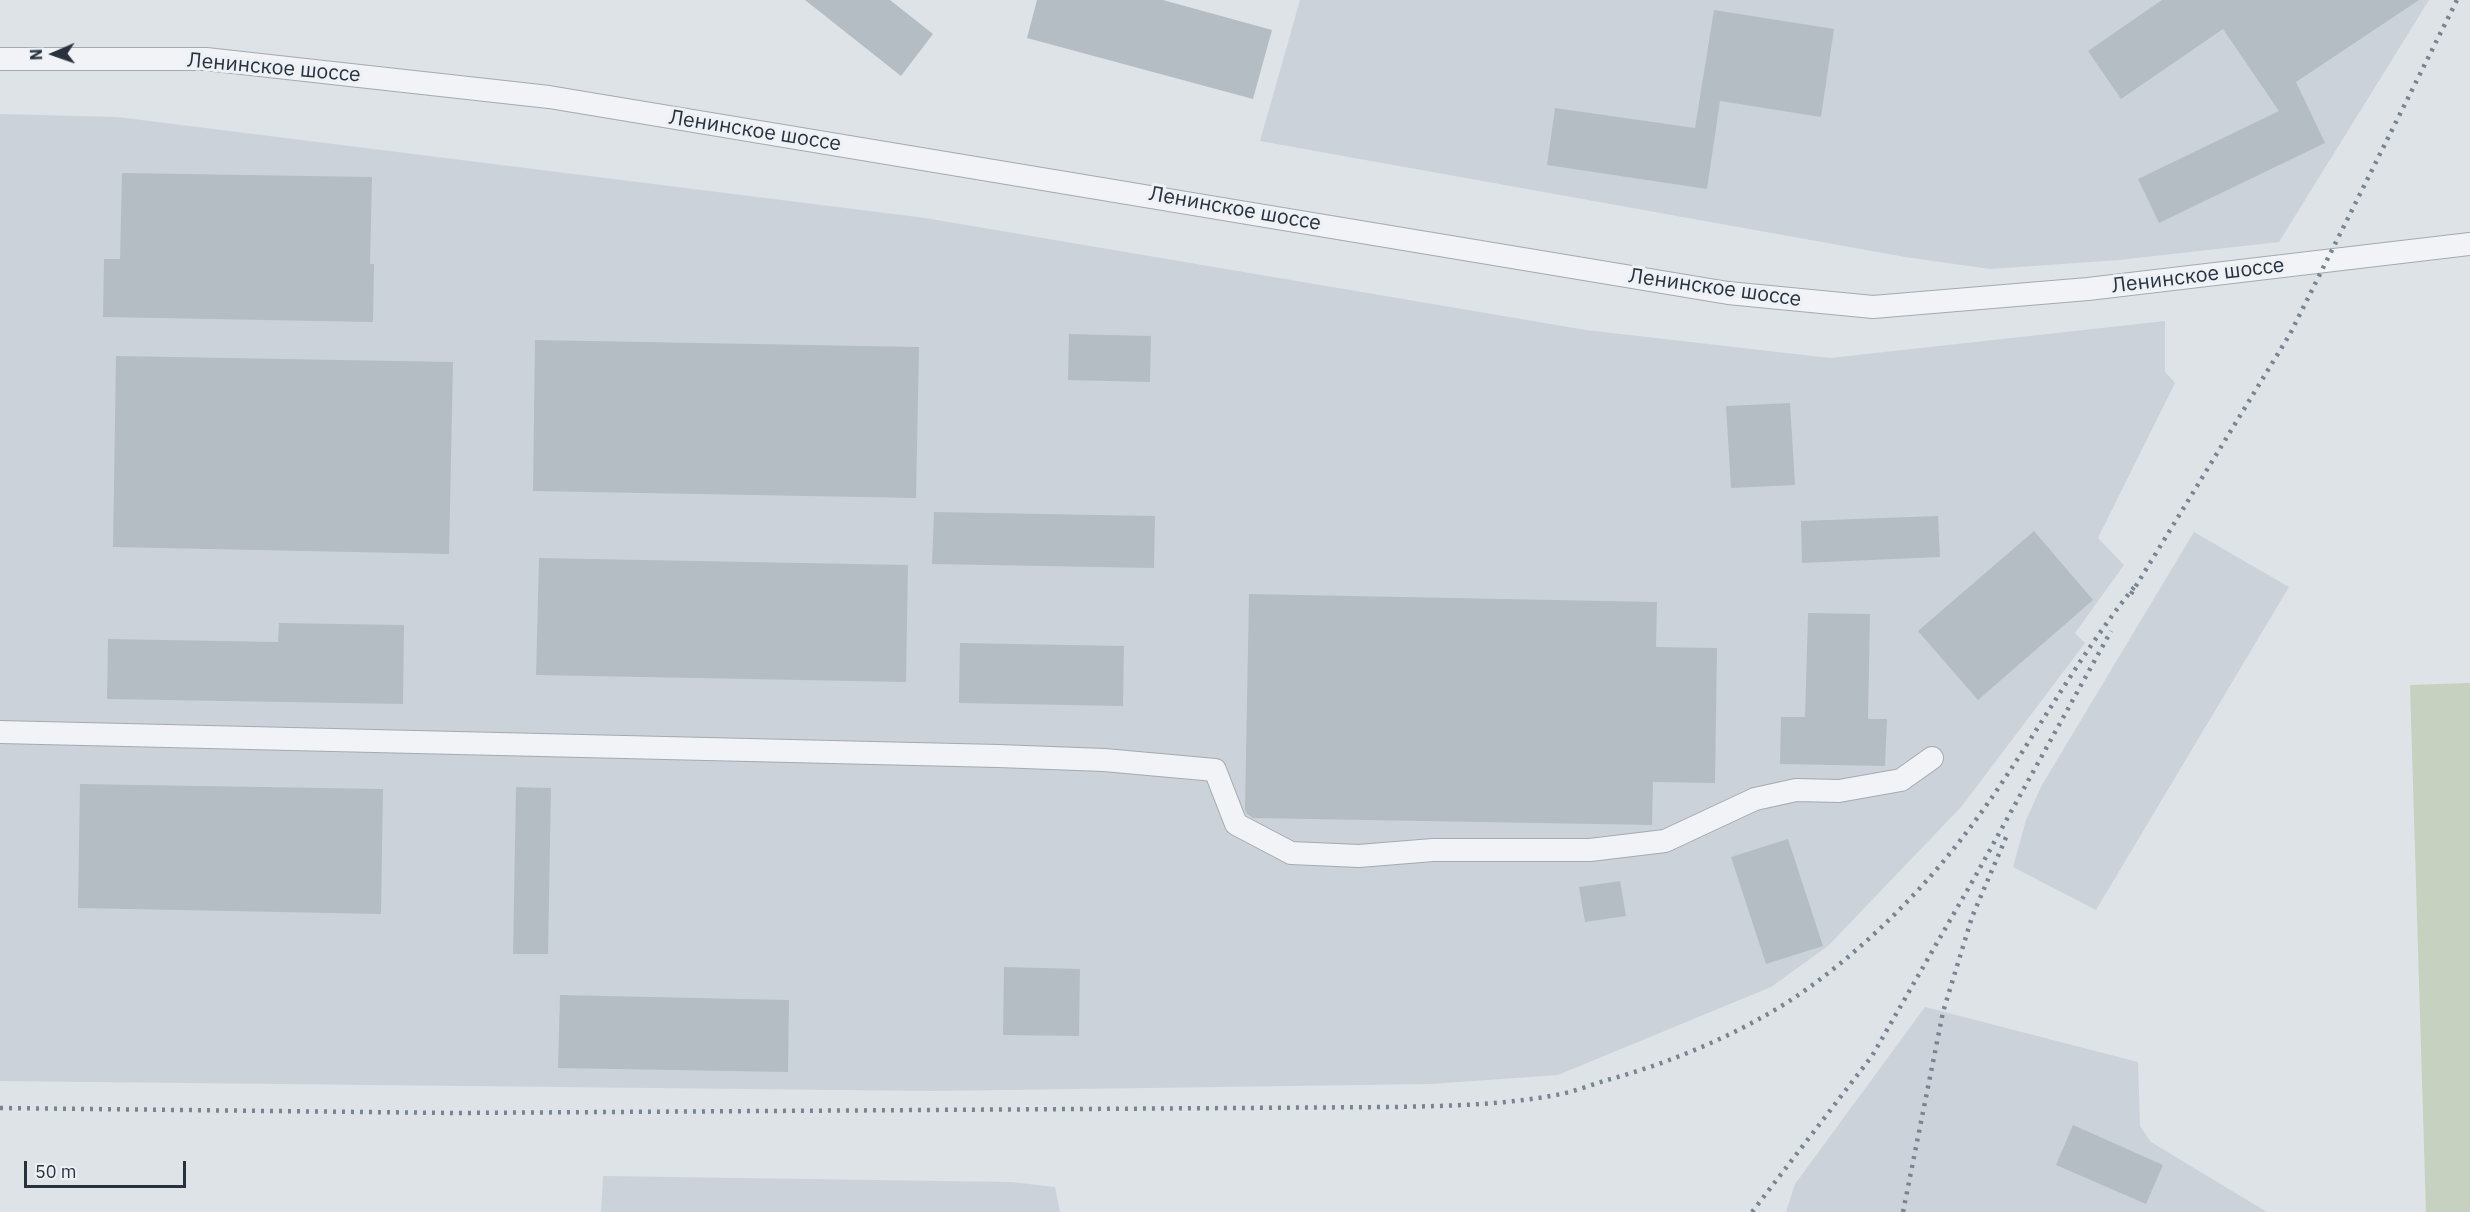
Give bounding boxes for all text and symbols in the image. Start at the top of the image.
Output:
north arrow [24,24,84,84]
text: N [26,48,46,61]
street label: Ленинское шоссе [186,48,362,88]
street label: Ленинское шоссе [667,105,843,157]
street label: Ленинское шоссе [1147,181,1323,237]
street label: Ленинское шоссе [2110,253,2286,299]
street label: Ленинское шоссе [1627,263,1803,313]
scale bar [27,1149,189,1187]
text: 50 m [35,1160,77,1183]

